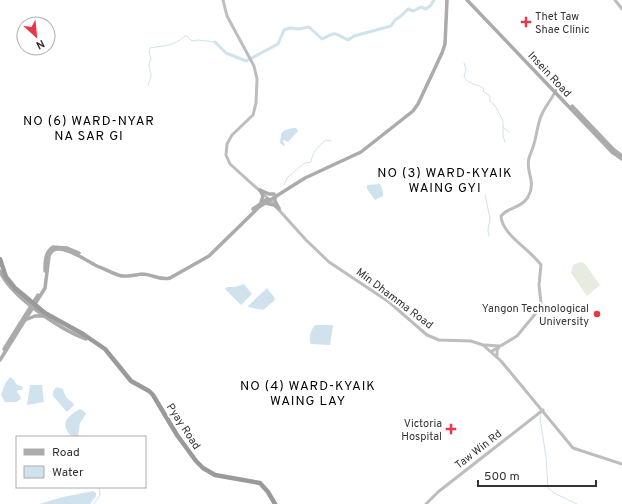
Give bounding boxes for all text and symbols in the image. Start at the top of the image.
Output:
place label: Thet Taw Shae Clinic [535,10,590,37]
north arrow [16,16,56,56]
marker: Thet Taw Shae Clinic [520,16,532,28]
text: N [33,36,47,52]
street label: Insein Road [525,49,574,100]
district label: NO (6) WARD-NYAR NA SAR GI [23,114,155,145]
district label: NO (3) WARD-KYAIK WAING GYI [377,166,513,197]
street label: Min Dhamma Road [353,265,436,332]
place label: Yangon Technological University [482,302,589,329]
marker: Yangon Technological University [592,309,602,319]
district label: NO (4) WARD-KYAIK WAING LAY [240,379,376,410]
street label: Pyay Road [163,401,203,452]
place label: Victoria Hospital [401,417,442,444]
marker: Victoria Hospital [445,423,457,435]
street label: Taw Win Rd [452,427,505,472]
legend [16,436,146,488]
text: Road [52,445,80,461]
scale bar [478,462,596,488]
text: Water [52,465,84,481]
text: 500 m [484,469,520,485]

